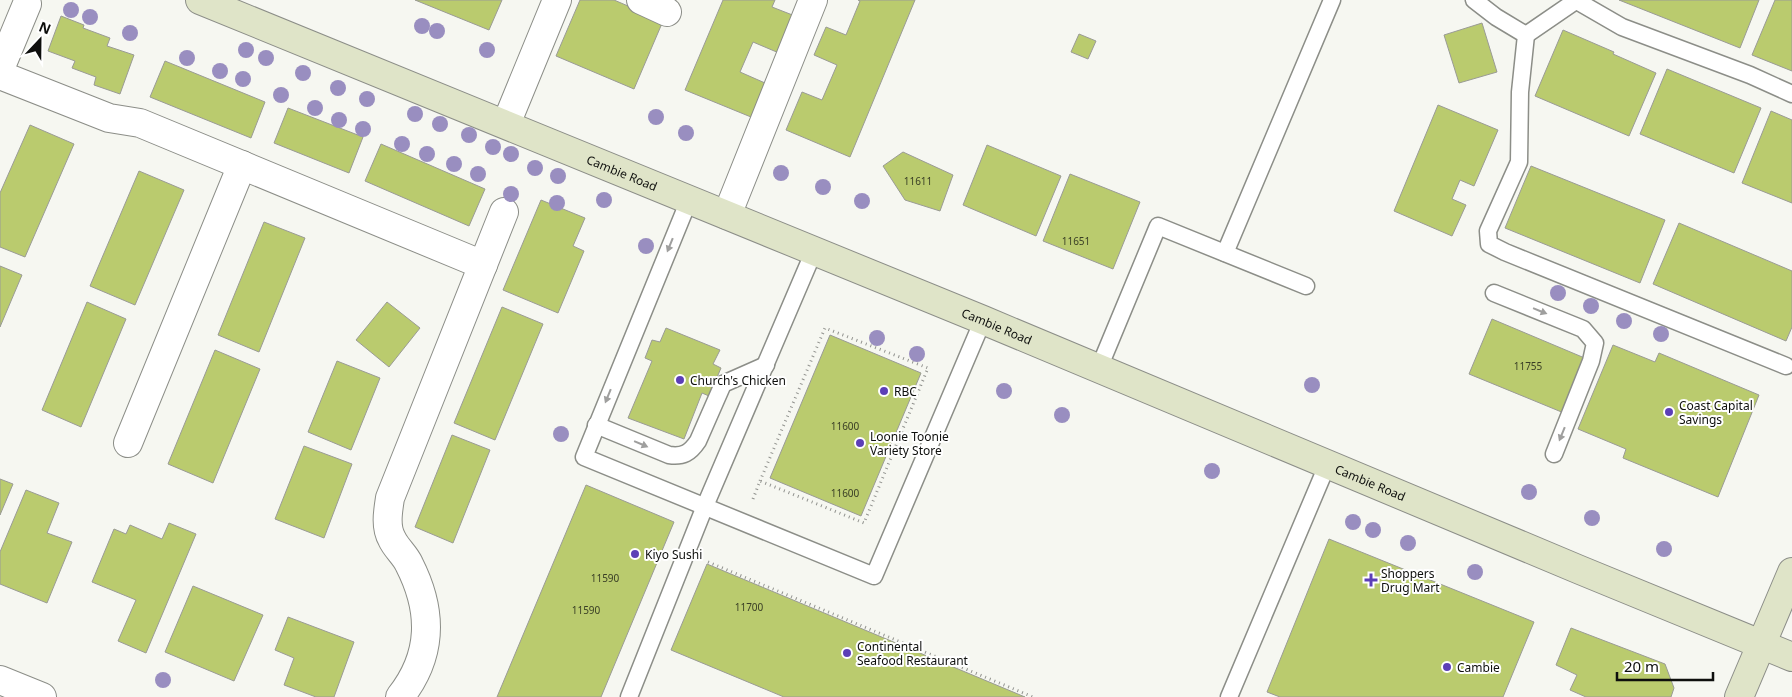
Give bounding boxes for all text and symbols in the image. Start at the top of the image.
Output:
north arrow [15,15,65,65]
text: N [36,17,54,38]
street label: Cambie Road [584,150,660,195]
house number: 11611 [904,174,932,188]
house number: 11651 [1062,234,1090,248]
one-way arrow [666,238,674,253]
street label: Cambie Road [959,304,1035,348]
one-way arrow [1532,308,1547,315]
house number: 11755 [1514,359,1543,373]
place label: Church's Chicken [690,372,786,389]
marker: Church's Chicken [674,374,686,386]
place label: RBC [894,383,917,400]
marker: RBC [878,385,890,397]
one-way arrow [604,389,612,403]
place label: Coast Capital Savings [1679,397,1753,428]
marker: Coast Capital Savings [1663,406,1675,418]
house number: 11600 [831,419,860,433]
one-way arrow [1558,427,1566,442]
place label: Loonie Toonie Variety Store [870,428,949,459]
marker: Loonie Toonie Variety Store [854,437,866,449]
one-way arrow [634,440,648,448]
street label: Cambie Road [1333,460,1408,505]
house number: 11600 [831,486,860,500]
place label: Kiyo Sushi [645,546,702,563]
marker: Kiyo Sushi [629,548,641,560]
place label: Shoppers Drug Mart [1381,565,1440,596]
house number: 11590 [591,571,620,585]
marker: Shoppers Drug Mart [1365,574,1377,586]
house number: 11700 [735,600,764,614]
house number: 11590 [572,603,601,617]
place label: Continental Seafood Restaurant [857,638,969,669]
marker: Continental Seafood Restaurant [841,647,853,659]
scale bar [1617,650,1713,682]
text: 20 m [1624,656,1659,676]
place label: Cambie [1457,659,1500,676]
marker: Cambie [1441,661,1453,673]

